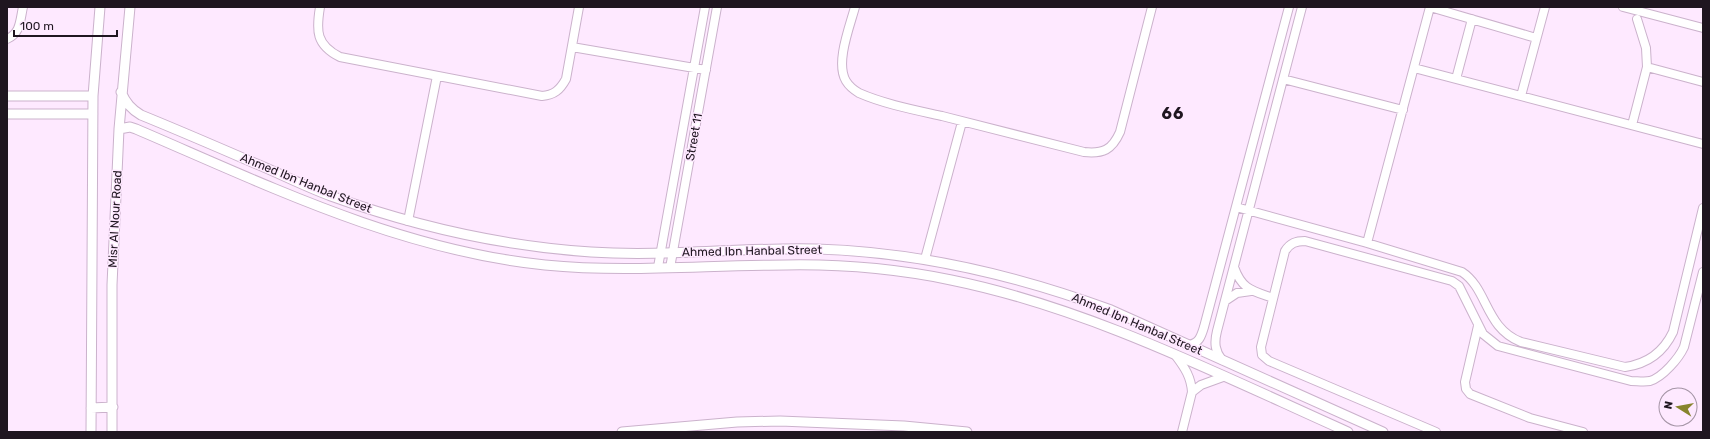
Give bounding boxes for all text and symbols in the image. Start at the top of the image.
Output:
scale bar [14,12,117,38]
text: 100 m [20,19,54,33]
district label: 66 [1162,104,1184,123]
street label: Street 11 [683,112,705,162]
street label: Ahmed Ibn Hanbal Street [238,150,374,216]
street label: Misr Al Nour Road [105,170,125,268]
street label: Ahmed Ibn Hanbal Street [682,243,823,259]
street label: Ahmed Ibn Hanbal Street [1070,290,1205,358]
north arrow [1658,387,1698,427]
text: N [1662,400,1676,410]

